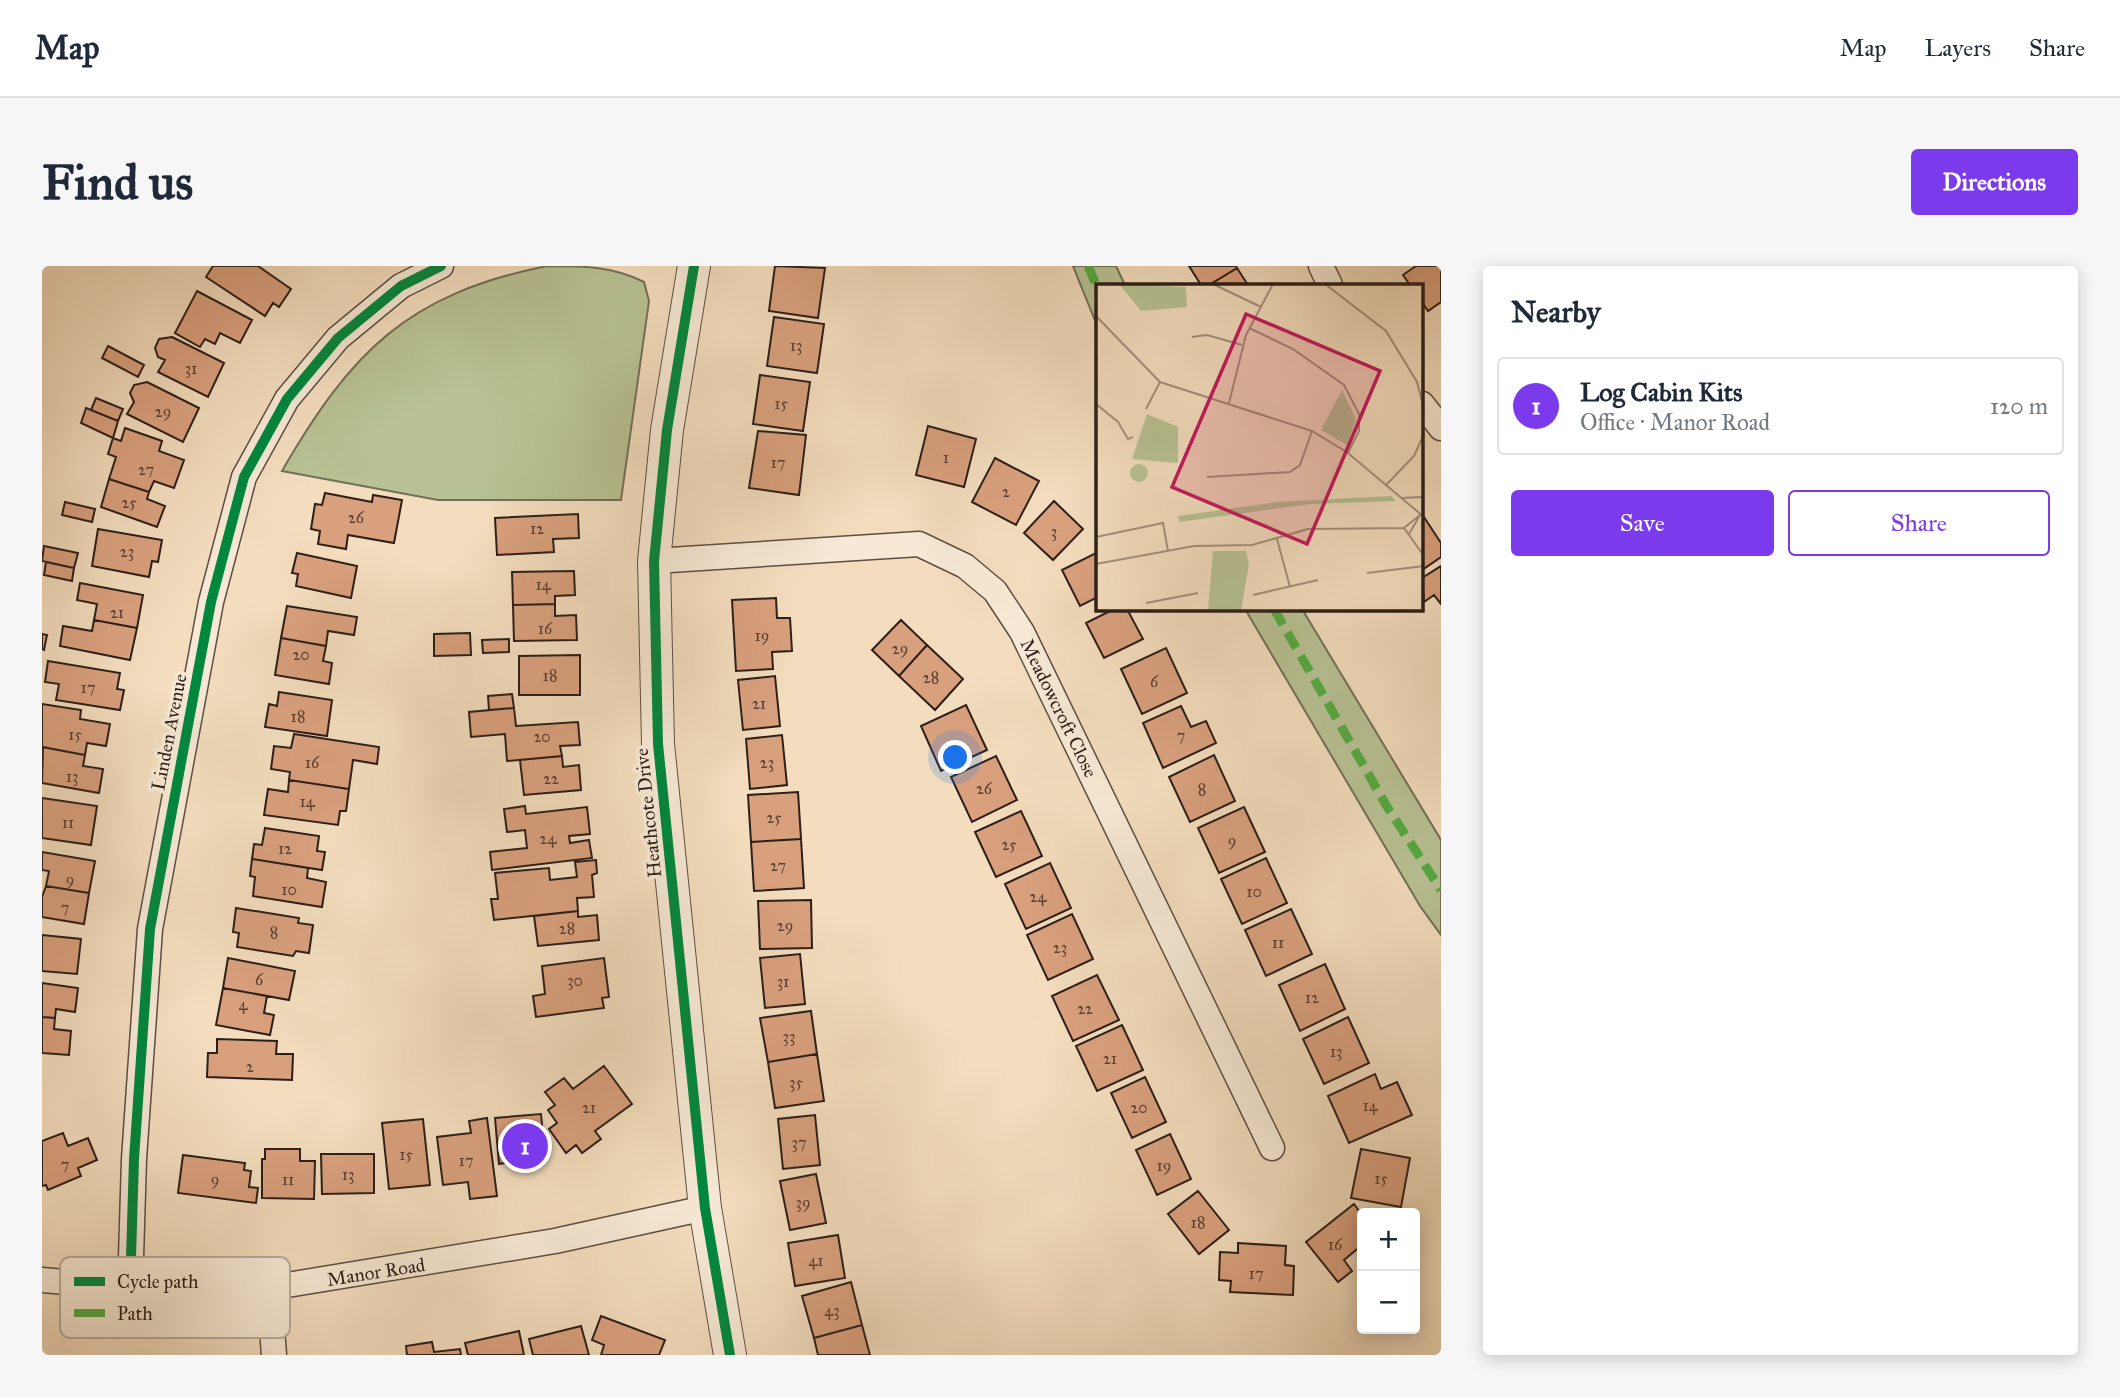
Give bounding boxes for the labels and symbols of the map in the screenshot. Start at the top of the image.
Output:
inset map [1096,284,1423,611]
house number: 13 [790,336,802,355]
house number: 31 [185,359,197,378]
house number: 15 [774,394,788,413]
house number: 29 [155,402,171,421]
house number: 1 [943,448,949,467]
house number: 17 [771,453,785,472]
house number: 27 [138,460,154,479]
house number: 2 [1002,482,1010,501]
house number: 25 [121,493,137,512]
house number: 26 [348,508,365,527]
house number: 12 [530,519,544,538]
house number: 3 [1051,522,1057,541]
house number: 23 [120,542,134,561]
house number: 14 [535,575,552,594]
house number: 21 [110,603,124,622]
house number: 16 [538,619,553,638]
house number: 19 [755,626,769,645]
street label: Meadowcroft Close [1015,635,1103,781]
house number: 29 [892,639,908,658]
house number: 20 [292,645,310,664]
house number: 18 [543,666,557,685]
house number: 28 [923,668,939,687]
street label: Linden Avenue [146,672,192,792]
house number: 6 [1150,672,1159,691]
house number: 17 [81,678,95,697]
house number: 21 [752,694,766,713]
house number: 18 [291,707,305,726]
house number: 15 [68,725,82,744]
house number: 7 [1177,726,1185,745]
house number: 20 [533,727,551,746]
your location [938,740,972,774]
street label: Heathcote Drive [630,747,666,879]
house number: 16 [305,753,320,772]
house number: 23 [760,753,774,772]
house number: 13 [66,767,78,786]
house number: 22 [543,769,559,788]
house number: 26 [976,779,993,798]
house number: 8 [1198,780,1206,799]
house number: 14 [299,792,316,811]
house number: 25 [766,808,782,827]
house number: 11 [62,813,74,832]
house number: 24 [540,829,557,848]
house number: 9 [1228,831,1236,850]
house number: 25 [1001,835,1017,854]
house number: 12 [278,839,292,858]
house number: 27 [770,856,786,875]
house number: 9 [66,870,74,889]
house number: 10 [281,880,297,899]
house number: 10 [1246,882,1262,901]
house number: 24 [1030,887,1047,906]
house number: 7 [61,898,69,917]
house number: 29 [777,916,793,935]
house number: 28 [559,919,575,938]
house number: 8 [270,923,278,942]
house number: 11 [1272,933,1284,952]
house number: 23 [1053,938,1067,957]
house number: 6 [255,970,264,989]
house number: 30 [567,971,583,990]
house number: 31 [777,972,789,991]
house number: 12 [1305,988,1319,1007]
house number: 4 [239,995,249,1014]
house number: 22 [1077,999,1093,1018]
house number: 33 [783,1027,795,1046]
house number: 13 [1330,1042,1342,1061]
house number: 21 [1103,1049,1117,1068]
house number: 2 [246,1057,254,1076]
house number: 35 [789,1073,803,1092]
house number: 14 [1362,1096,1379,1115]
house number: 21 [582,1098,596,1117]
house number: 20 [1130,1098,1148,1117]
pin: 1 [502,1120,548,1172]
house number: 37 [792,1133,806,1152]
house number: 15 [399,1145,413,1164]
house number: 17 [459,1151,473,1170]
house number: 7 [61,1155,69,1174]
house number: 19 [1157,1156,1171,1175]
house number: 13 [342,1165,354,1184]
house number: 15 [1374,1169,1388,1188]
house number: 9 [211,1170,219,1189]
house number: 11 [282,1170,294,1189]
house number: 39 [796,1193,811,1212]
house number: 18 [1191,1213,1205,1232]
house number: 16 [1328,1235,1343,1254]
house number: 41 [808,1251,824,1270]
street label: Manor Road [325,1253,427,1291]
legend [60,1257,290,1338]
house number: 17 [1249,1264,1263,1283]
text: Cycle path [117,1270,199,1293]
house number: 43 [824,1301,840,1320]
text: Path [117,1302,153,1325]

